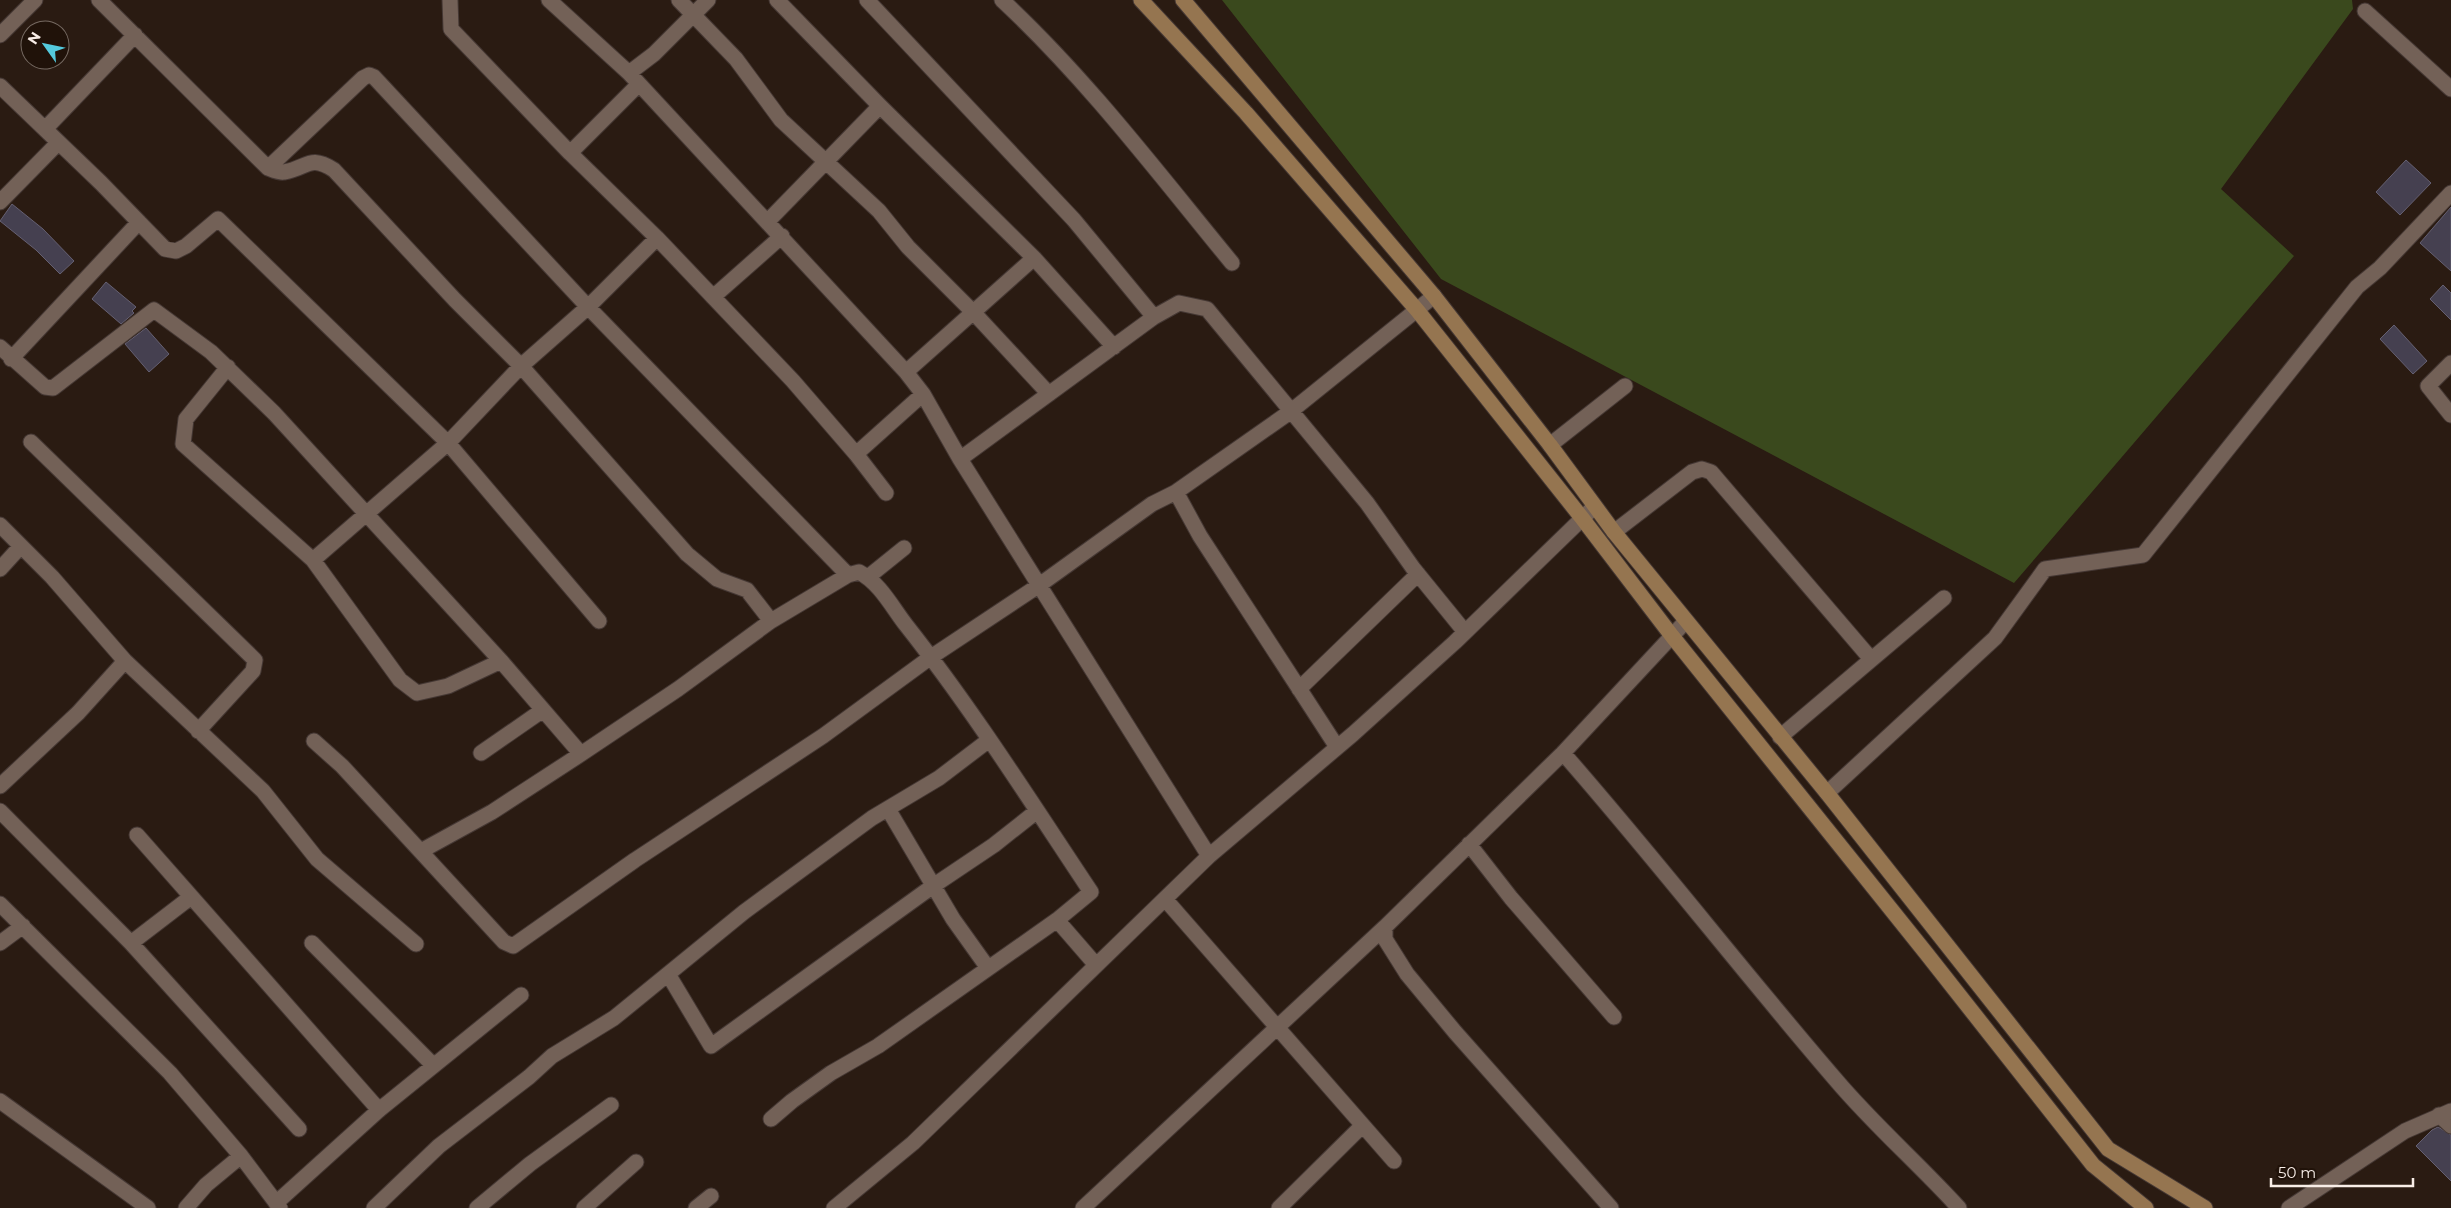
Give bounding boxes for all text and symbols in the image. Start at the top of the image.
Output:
north arrow [20,20,70,70]
text: N [23,28,45,48]
scale bar [2271,1156,2414,1188]
text: 50 m [2278,1163,2316,1182]

